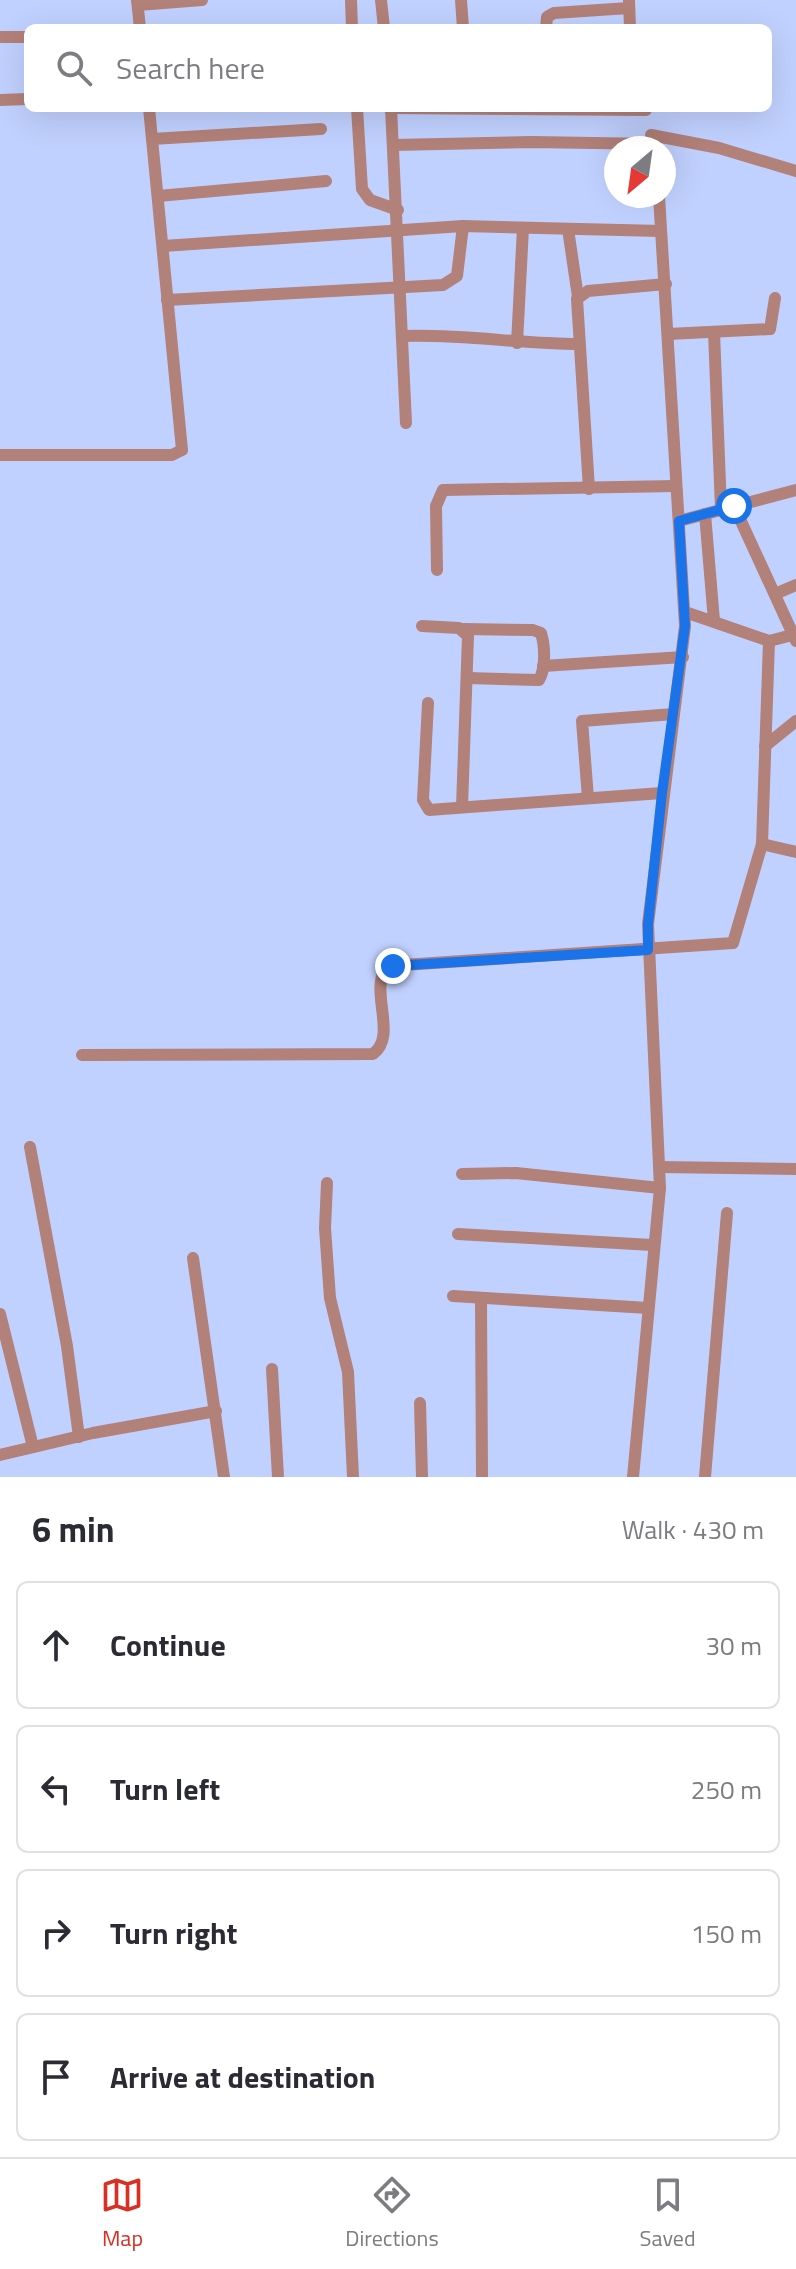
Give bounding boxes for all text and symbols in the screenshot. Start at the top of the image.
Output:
search box [24,24,772,112]
text: Search here [116,45,265,91]
icon: search [52,46,96,90]
north arrow [604,136,676,208]
route start [716,488,752,524]
route end [375,948,411,984]
text: 6 min [32,1503,115,1555]
text: Walk · 430 m [622,1510,764,1549]
text: Continue [110,1622,226,1668]
icon: ahead [34,1623,78,1667]
text: 30 m [705,1626,762,1665]
text: Turn left [110,1766,220,1812]
icon: left [34,1767,78,1811]
text: 250 m [691,1770,762,1809]
text: Turn right [110,1910,238,1956]
icon: right [34,1911,78,1955]
text: 150 m [691,1914,762,1953]
text: Arrive at destination [110,2054,375,2100]
icon: arrive [34,2055,78,2099]
tab: Map [100,2173,144,2255]
tab: Directions [345,2173,439,2255]
tab: Saved [640,2173,696,2255]

